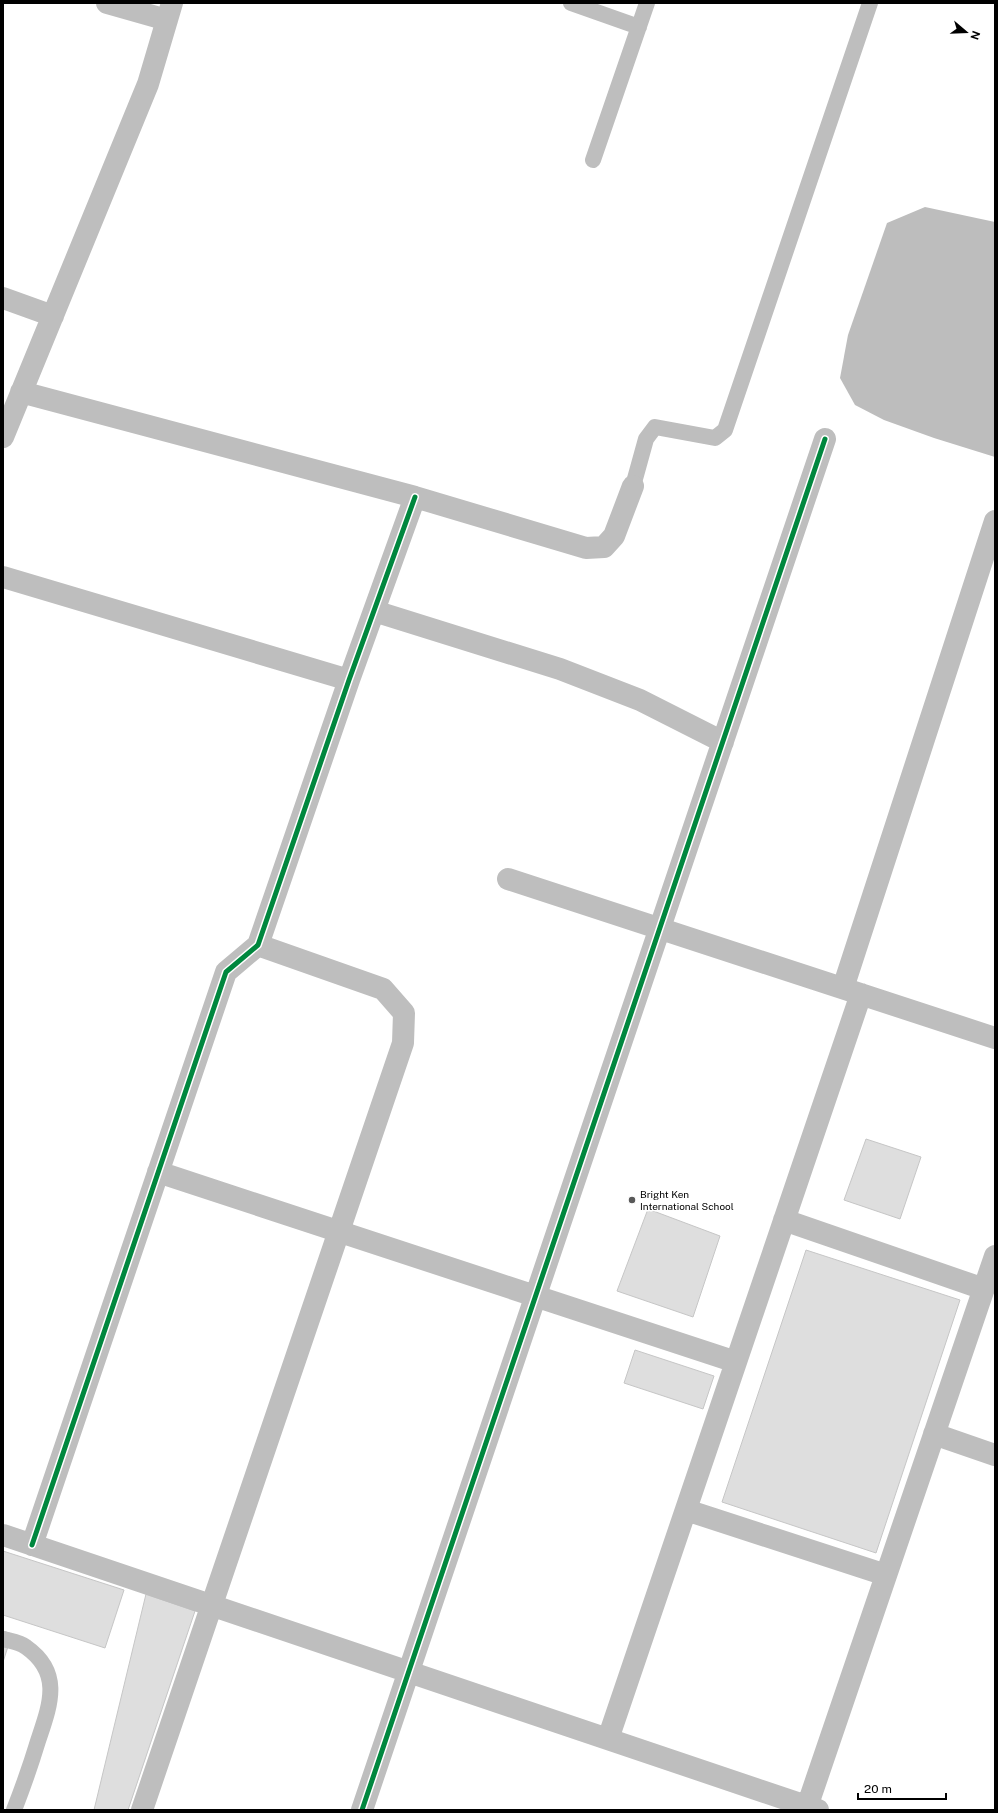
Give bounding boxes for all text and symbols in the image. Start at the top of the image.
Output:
north arrow [946,12,986,52]
text: N [968,29,983,41]
place label: Bright Ken International School [640,1188,734,1212]
marker: Bright Ken International School [627,1195,637,1205]
scale bar [858,1775,946,1801]
text: 20 m [864,1782,892,1796]

